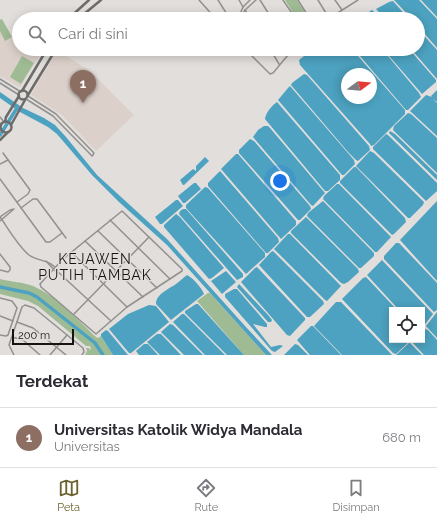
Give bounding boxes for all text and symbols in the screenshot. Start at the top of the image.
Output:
search box [12,12,425,56]
icon: search [26,23,48,45]
text: Cari di sini [58,25,128,43]
north arrow [341,68,377,104]
pin: 1 [70,70,96,103]
your location [270,171,290,191]
district label: KEJAWEN PUTIH TAMBAK [38,251,152,283]
map controls [389,307,425,343]
button: locate [389,307,425,343]
scale bar [12,327,74,346]
text: 200 m [18,329,50,342]
text: Terdekat [16,371,88,391]
text: Universitas Katolik Widya Mandala [54,421,302,439]
text: 1 [26,430,32,445]
text: 680 m [382,430,421,445]
text: Universitas [54,439,120,454]
tab: Peta [57,477,80,514]
tab: Rute [194,477,218,514]
tab: Disimpan [332,477,380,514]

